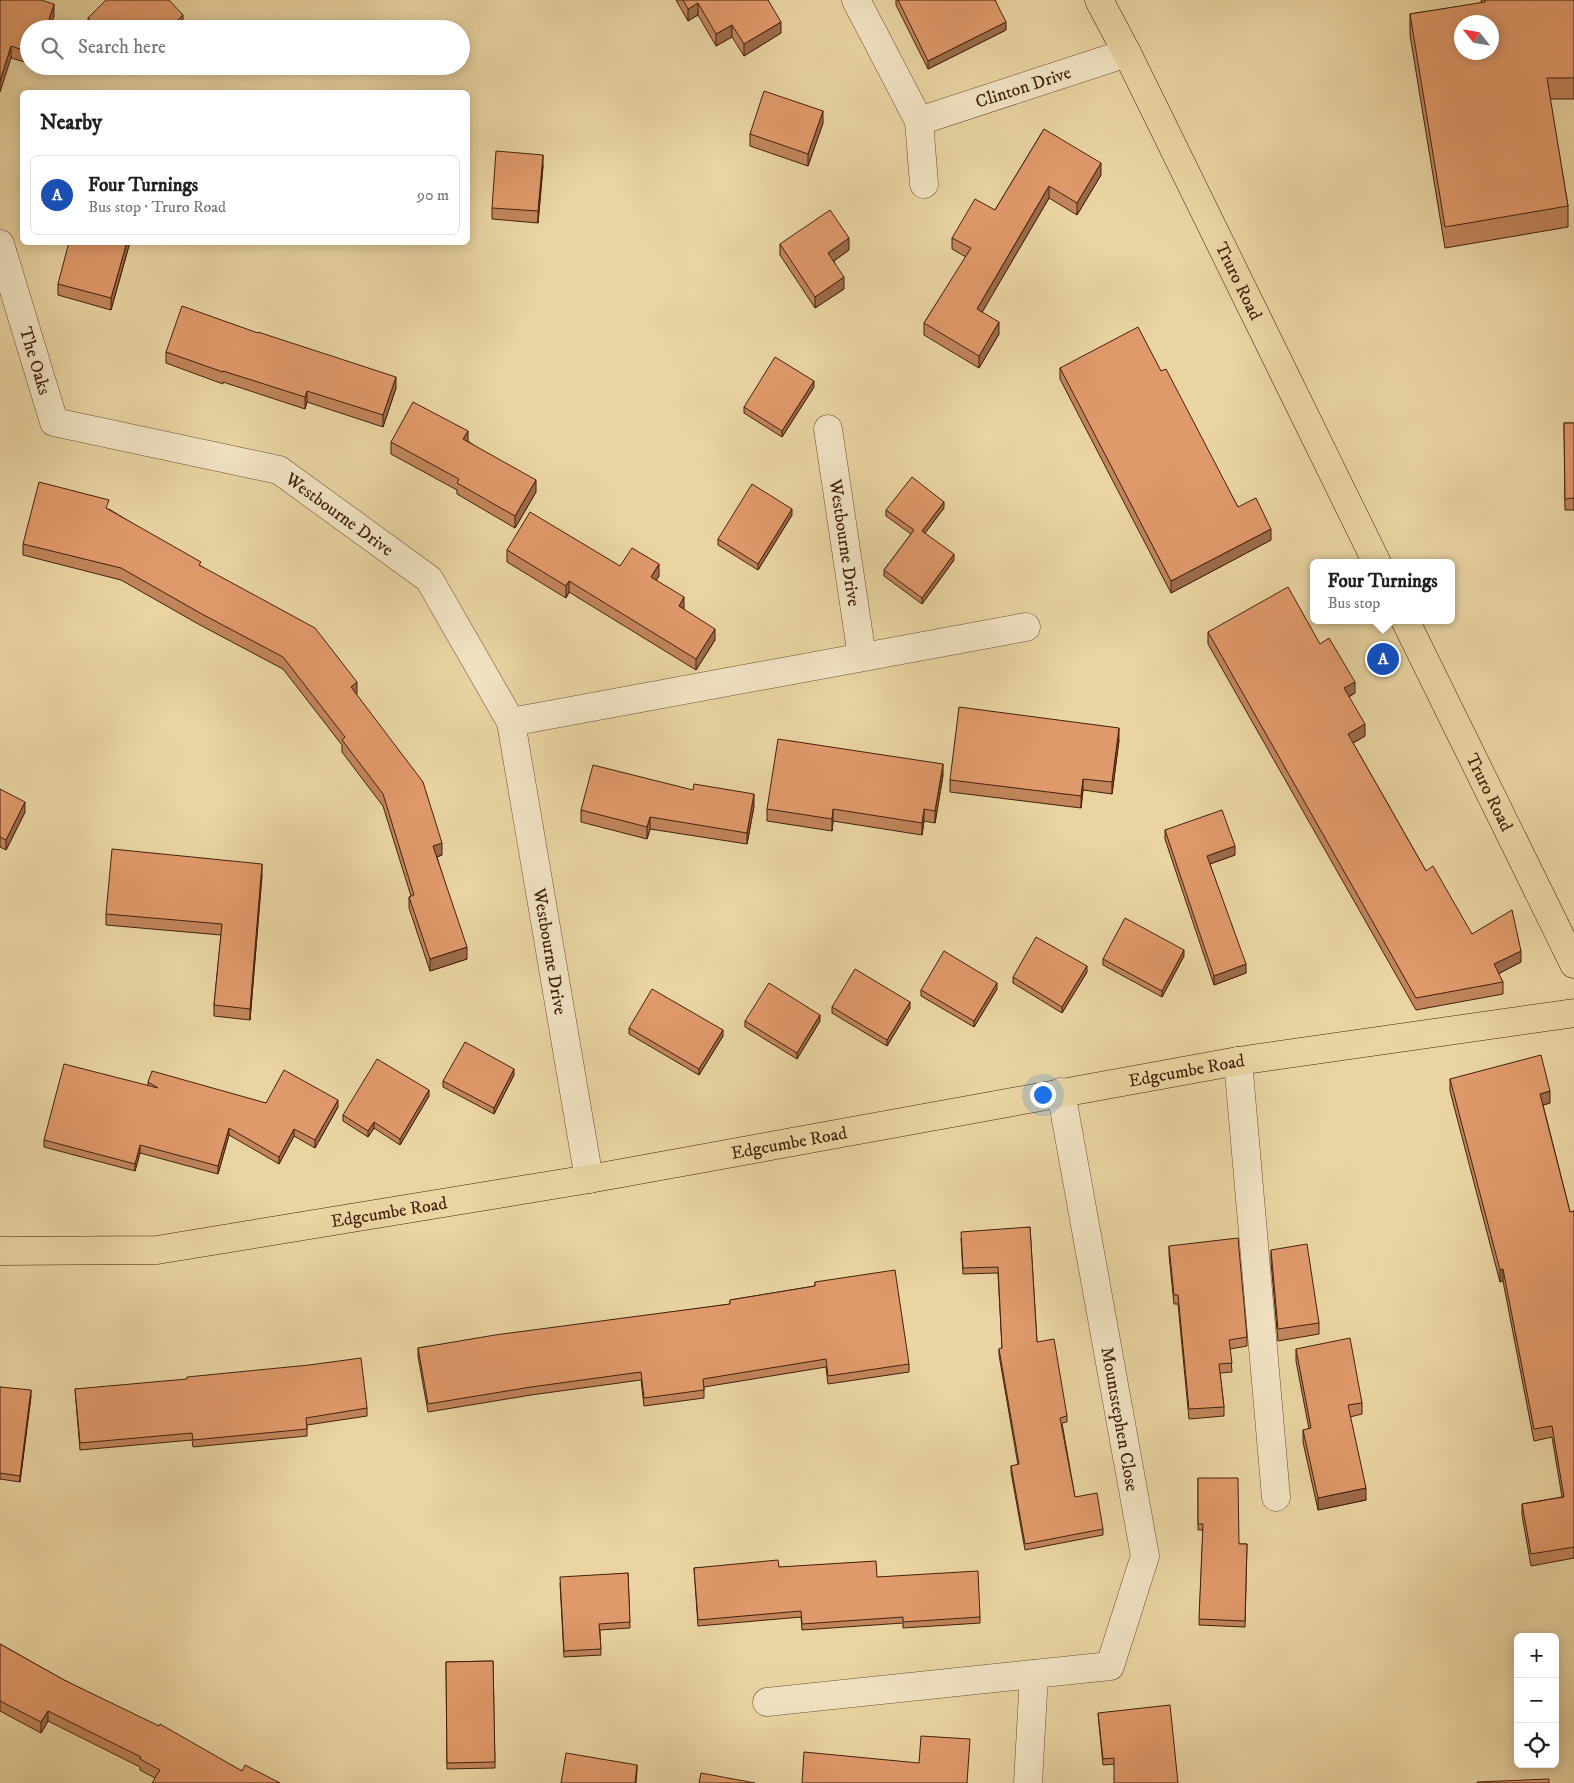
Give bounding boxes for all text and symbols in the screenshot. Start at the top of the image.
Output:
north arrow [1454,15,1499,60]
search box [20,20,470,75]
icon: search [38,34,66,62]
text: Search here [78,36,166,59]
street label: Clinton Drive [973,62,1074,114]
text: Nearby [40,110,102,136]
text: Four Turnings [88,174,198,197]
text: A [52,185,62,205]
text: 90 m [417,185,449,205]
text: Bus stop · Truro Road [88,197,226,217]
street label: Truro Road [1210,239,1266,324]
street label: The Oaks [14,324,55,398]
street label: Westbourne Drive [280,468,397,561]
street label: Westbourne Drive [823,477,864,608]
popup [1310,559,1455,624]
text: Four Turnings [1327,570,1438,593]
text: Bus stop [1327,593,1380,613]
pin: A [1367,640,1399,678]
street label: Truro Road [1460,750,1517,835]
street label: Westbourne Drive [527,885,571,1017]
street label: Edgcumbe Road [1127,1050,1246,1093]
your location [1030,1082,1056,1108]
street label: Edgcumbe Road [729,1122,849,1165]
street label: Edgcumbe Road [329,1192,449,1233]
street label: Mountstephen Close [1095,1345,1143,1493]
map controls [1514,1633,1559,1768]
button: + [1514,1633,1559,1678]
button: − [1514,1678,1559,1723]
button: locate [1514,1723,1559,1768]

